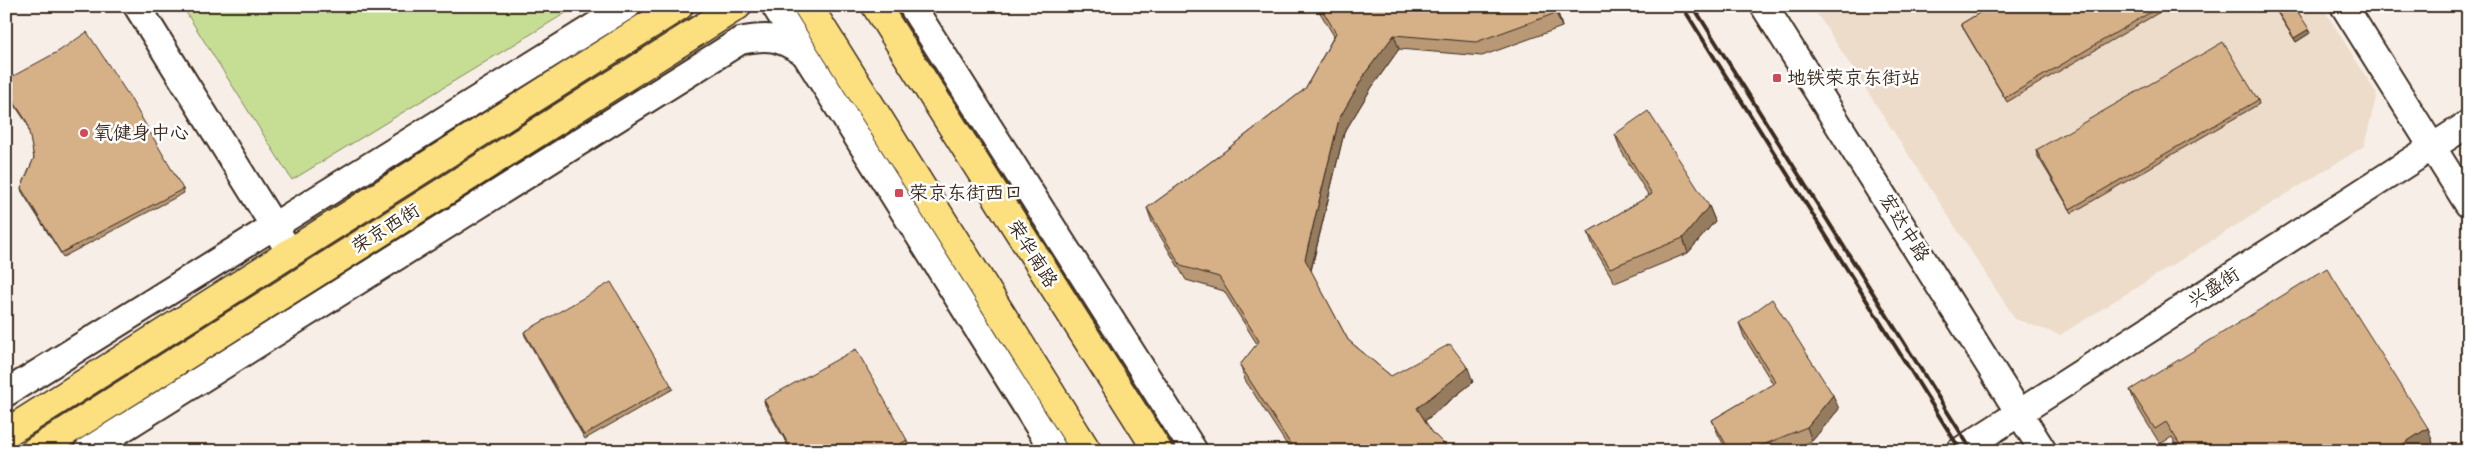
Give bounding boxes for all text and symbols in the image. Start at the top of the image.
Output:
place label: 地铁荣京东街站 [1787,66,1920,91]
marker: 地铁荣京东街站 [1771,72,1783,84]
place label: 氧健身中心 [94,121,189,146]
marker: 氧健身中心 [78,127,90,139]
place label: 荣京东街西口 [909,181,1023,206]
marker: 荣京东街西口 [893,187,905,199]
street label: 宏达中路 [1873,189,1935,267]
street label: 荣京西街 [347,198,425,260]
street label: 荣华南路 [1001,215,1063,293]
street label: 兴盛街 [2183,262,2245,314]

